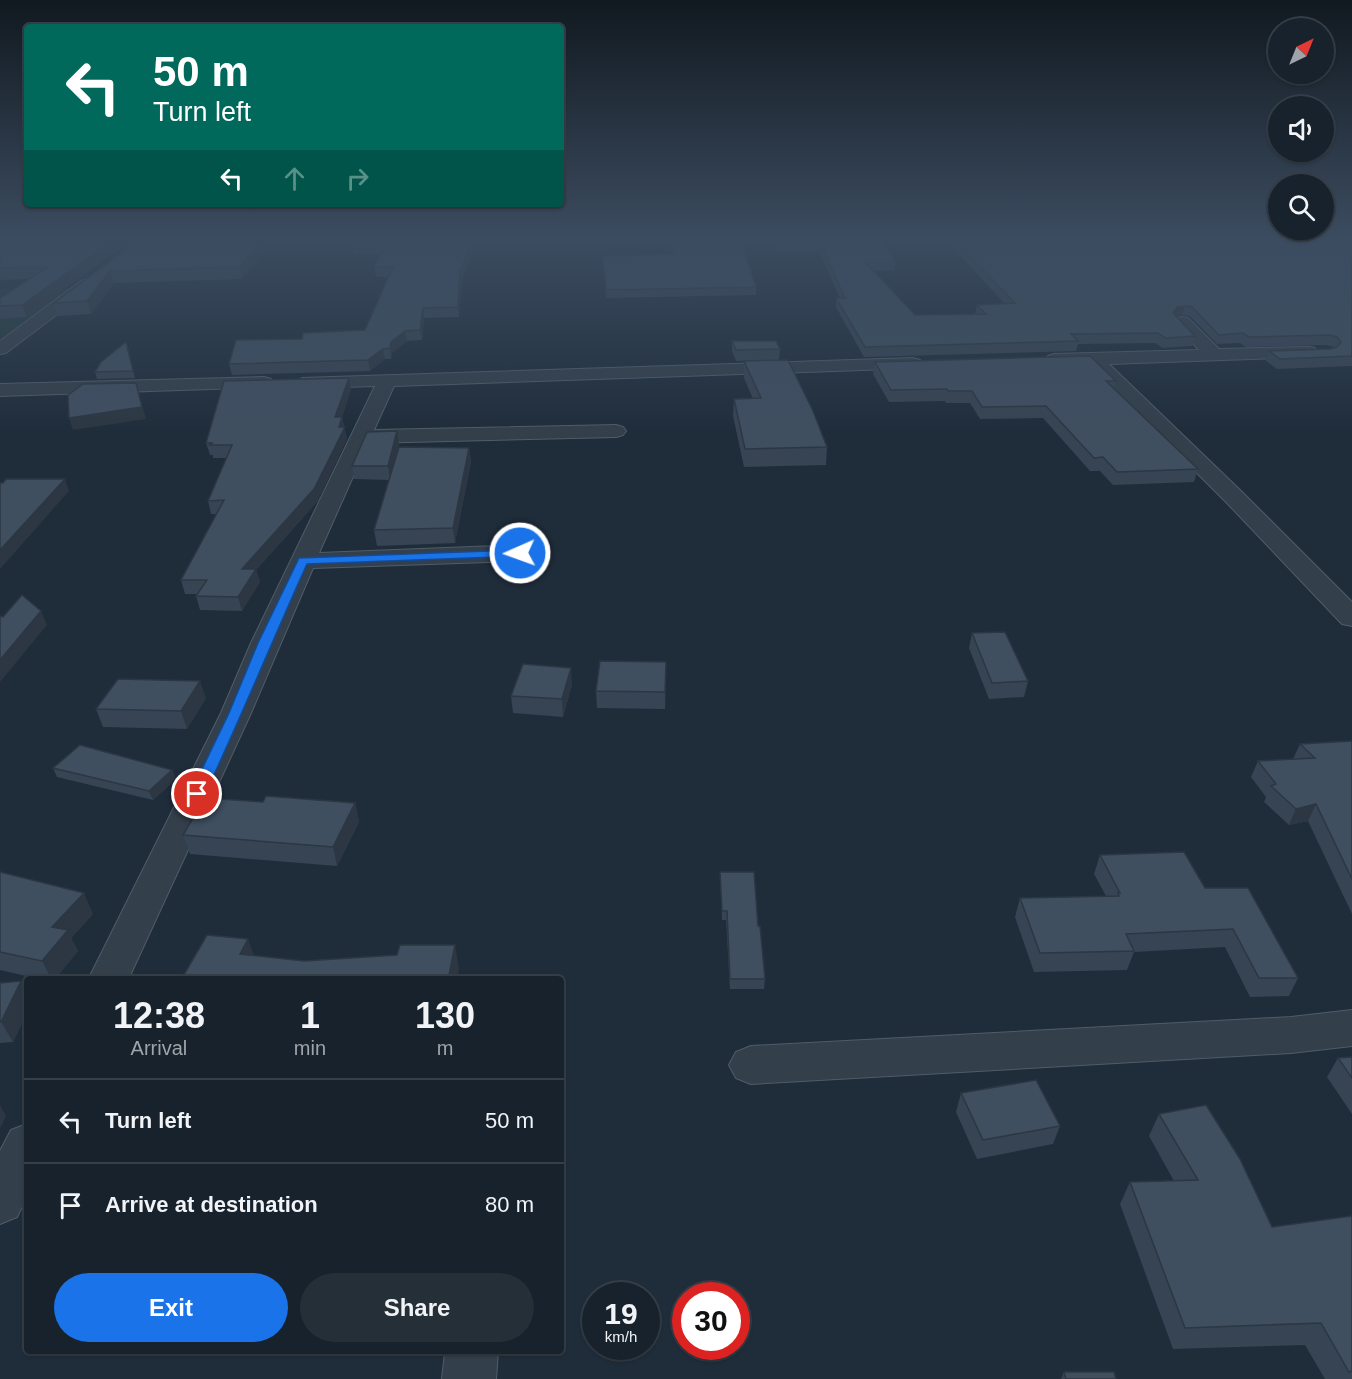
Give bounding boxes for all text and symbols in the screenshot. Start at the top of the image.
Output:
north arrow [1268,18,1334,84]
map controls [1268,18,1334,240]
icon: left [54,48,132,126]
text: 50 m [153,48,249,95]
button: sound [1268,96,1334,162]
text: Turn left [153,97,251,127]
icon: left [215,162,248,195]
icon: ahead [278,162,311,195]
icon: right [341,162,374,195]
button: search [1268,174,1334,240]
position arrow [488,521,552,585]
pin [171,768,222,819]
icon: arrive [180,777,213,810]
text: 12:38 [113,995,205,1036]
text: 1 [300,995,320,1036]
text: 130 [415,995,475,1036]
text: Arrival [131,1037,187,1059]
text: min [294,1037,326,1059]
text: m [437,1037,453,1059]
icon: left [54,1105,87,1138]
text: Turn left [105,1108,191,1133]
text: 50 m [485,1108,534,1133]
icon: arrive [54,1189,87,1222]
text: Arrive at destination [105,1192,318,1217]
text: 80 m [485,1192,534,1217]
button: Exit [54,1273,288,1342]
button: Share [300,1273,534,1342]
speed limit sign: 30 [672,1282,750,1360]
text: 19 [604,1297,638,1330]
text: km/h [605,1328,637,1345]

